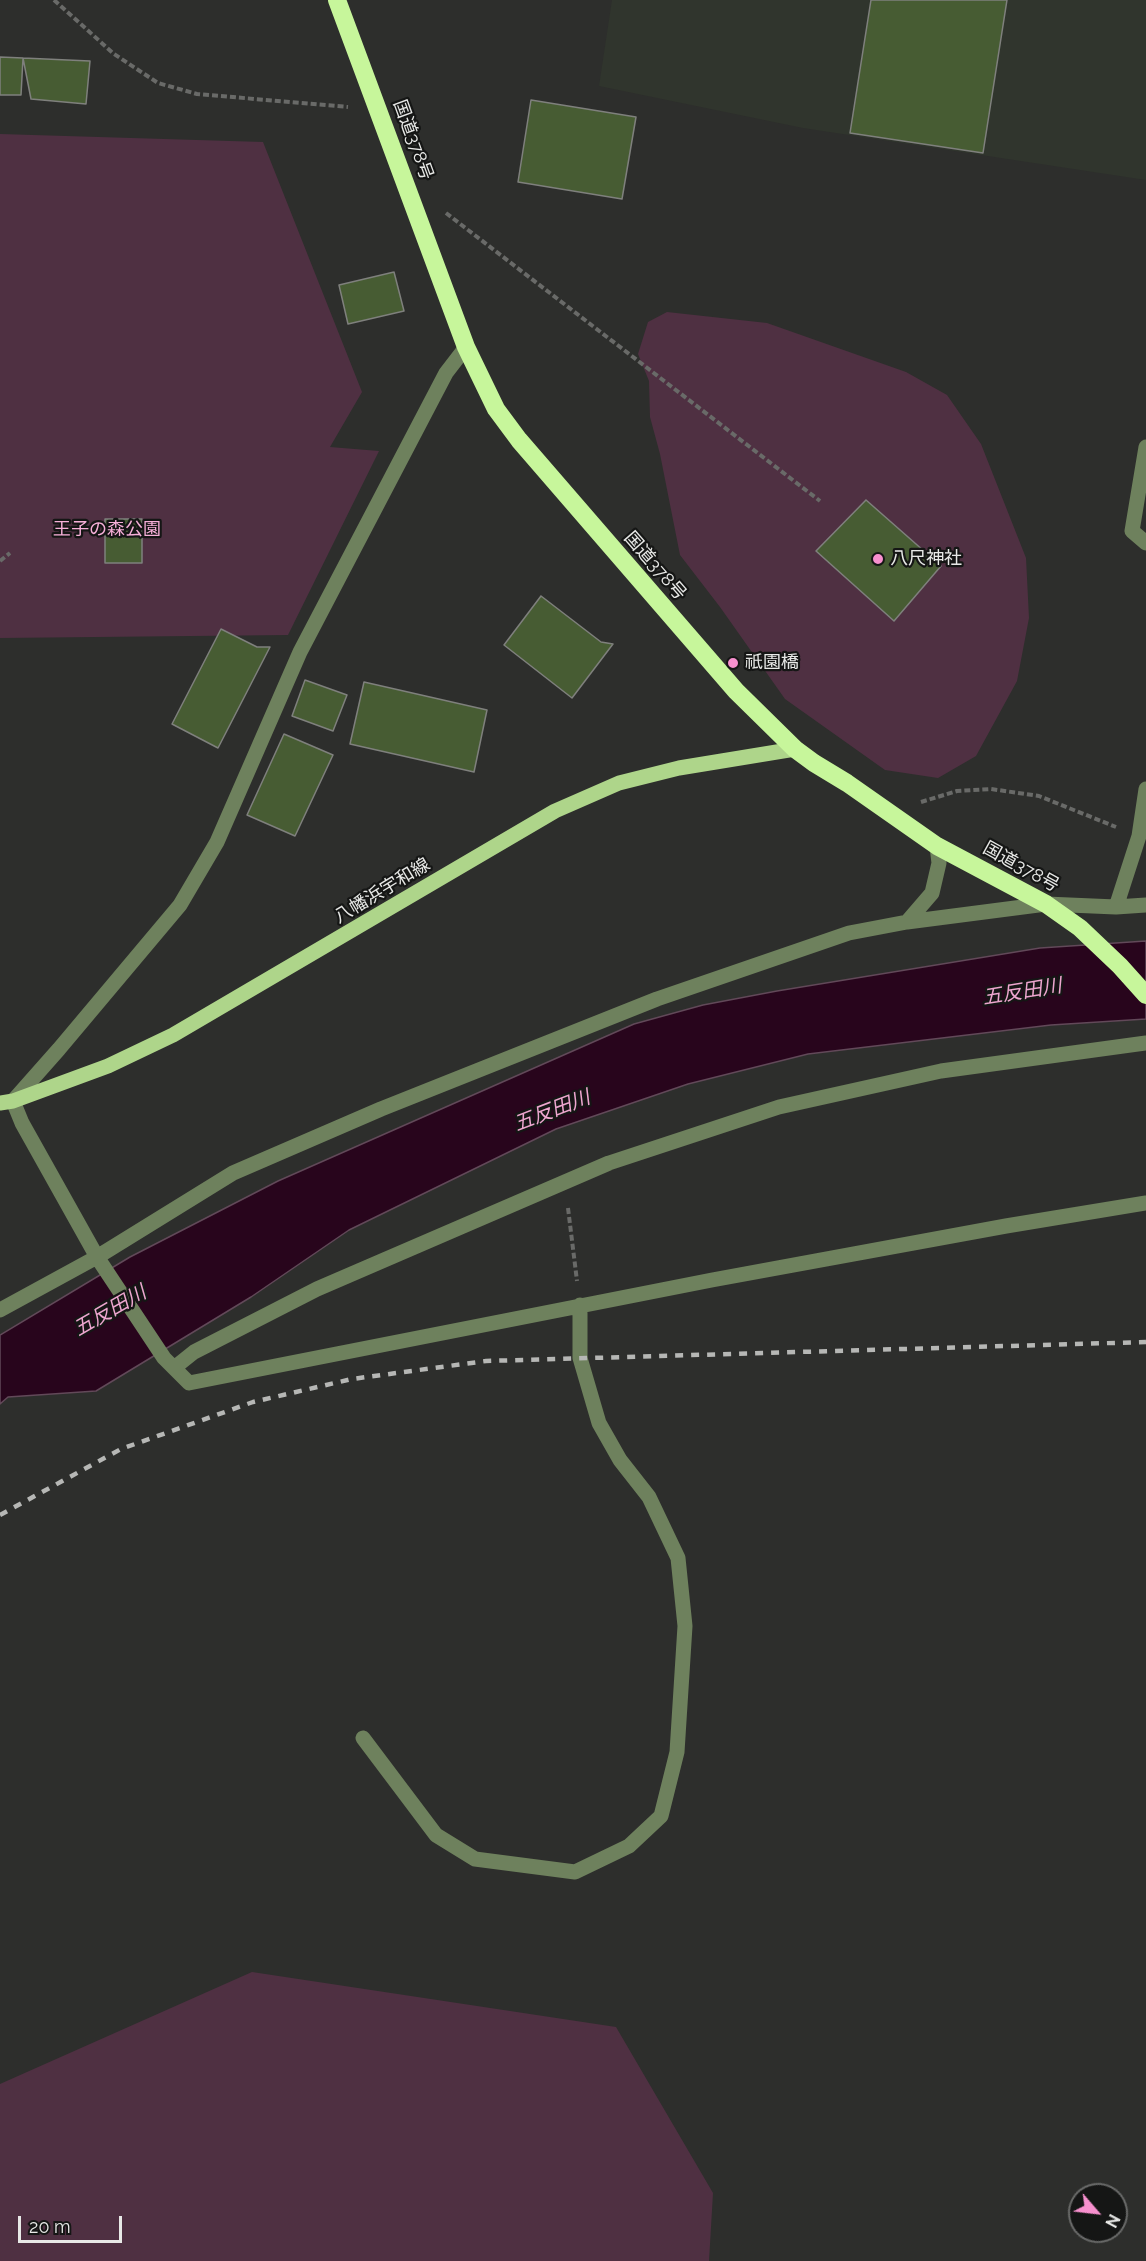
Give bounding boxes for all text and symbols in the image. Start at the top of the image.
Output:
street label: 国道378号 [389,97,437,183]
park label: 王子の森公園 [53,519,161,541]
street label: 国道378号 [619,527,691,605]
place label: 八尺神社 [890,548,962,570]
marker: 八尺神社 [871,552,885,566]
place label: 祇園橋 [745,652,799,674]
marker: 祇園橋 [726,656,740,670]
street label: 国道378号 [979,837,1063,897]
street label: 八幡浜宇和線 [330,854,434,928]
water label: 五反田川 [981,974,1063,1010]
water label: 五反田川 [510,1085,594,1137]
water label: 五反田川 [69,1281,151,1341]
north arrow [1068,2183,1128,2243]
scale bar [21,2204,124,2242]
text: N [1101,2211,1124,2231]
text: 20 m [29,2216,71,2237]

